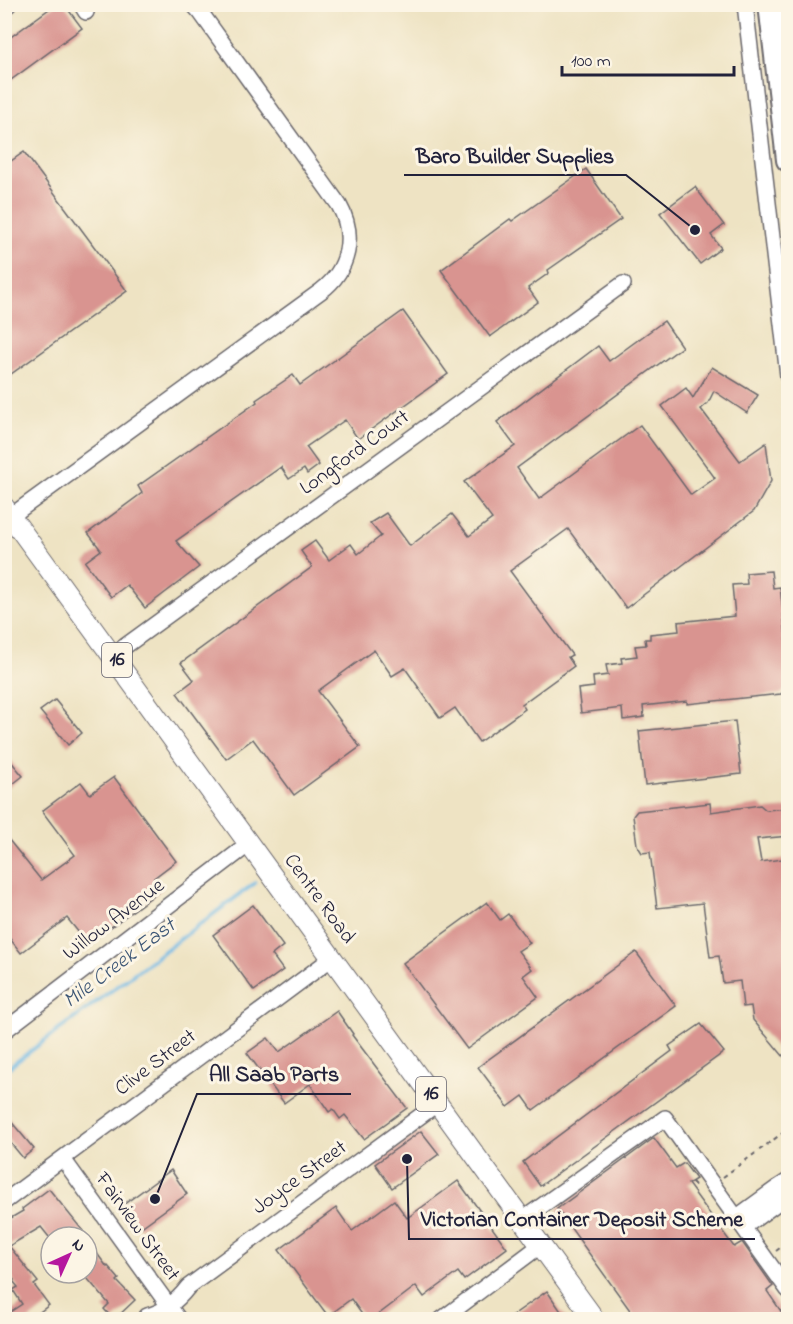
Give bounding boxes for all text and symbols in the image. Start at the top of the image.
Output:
scale bar [562,39,734,77]
text: 100 m [571,49,611,75]
callout: Baro Builder Supplies [404,135,626,175]
text: Baro Builder Supplies [415,142,614,174]
street label: Longford Court [294,403,417,505]
road number: 16 [102,643,132,677]
street label: Centre Road [276,848,362,951]
street label: Willow Avenue [57,871,172,968]
water label: Mile Creek East [57,909,185,1017]
street label: Clive Street [109,1022,203,1104]
callout: All Saab Parts [197,1054,351,1094]
text: All Saab Parts [209,1060,339,1092]
road number: 16 [416,1077,446,1111]
street label: Joyce Street [247,1133,355,1224]
street label: Fairview Street [87,1165,187,1288]
callout: Victorian Container Deposit Scheme [409,1199,755,1239]
text: Victorian Container Deposit Scheme [420,1205,744,1237]
north arrow [39,1225,99,1285]
text: N [66,1233,91,1258]

